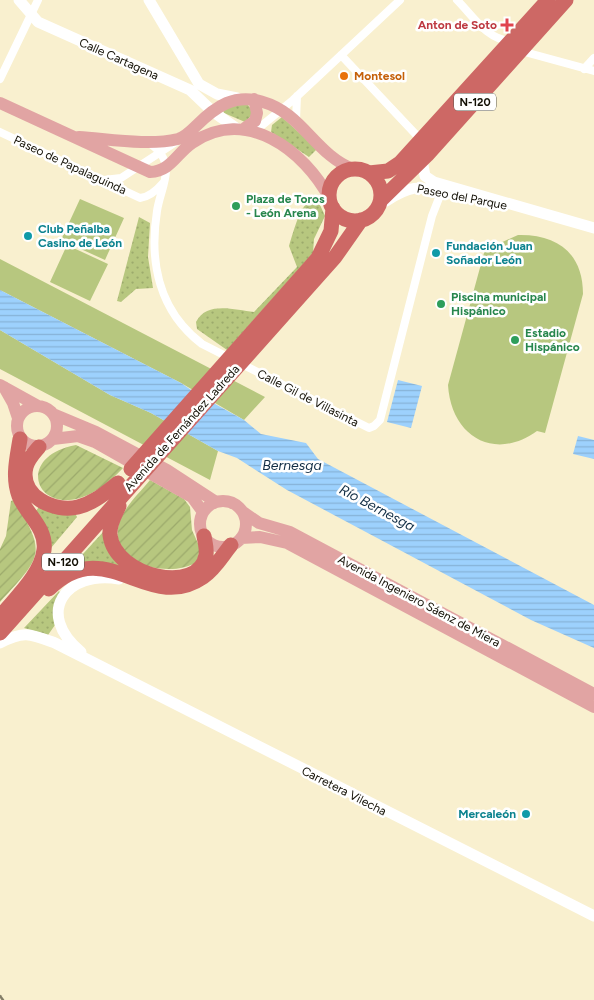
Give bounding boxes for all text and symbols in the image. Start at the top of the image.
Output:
place label: Anton de Soto [418,18,497,32]
marker: Anton de Soto [501,19,513,31]
street label: Calle Cartagena [77,35,161,83]
place label: Montesol [354,69,405,83]
marker: Montesol [338,70,350,82]
road number: N-120 [454,94,496,110]
street label: Paseo de Papalaguinda [11,133,129,197]
street label: Paseo del Parque [416,181,509,213]
place label: Plaza de Toros - León Arena [246,192,325,220]
marker: Plaza de Toros - León Arena [230,200,242,212]
place label: Club Peñalba Casino de León [38,222,122,250]
marker: Club Peñalba Casino de León [22,230,34,242]
place label: Fundación Juan Soñador León [446,239,533,267]
marker: Fundación Juan Soñador León [430,247,442,259]
place label: Piscina municipal Hispánico [451,290,546,318]
marker: Piscina municipal Hispánico [435,298,447,310]
place label: Estadio Hispánico [525,326,580,354]
marker: Estadio Hispánico [509,334,521,346]
street label: Avenida de Fernández Ladreda [122,362,242,494]
street label: Calle Gil de Villasinta [255,366,361,430]
water label: Bernesga [262,457,322,474]
water label: Río Bernesga [336,481,418,535]
street label: Avenida Ingeniero Sáenz de Miera [336,552,502,650]
road number: N-120 [42,554,84,570]
street label: Carretera Vilecha [299,764,389,818]
place label: Mercaleón [458,807,516,821]
marker: Mercaleón [520,808,532,820]

